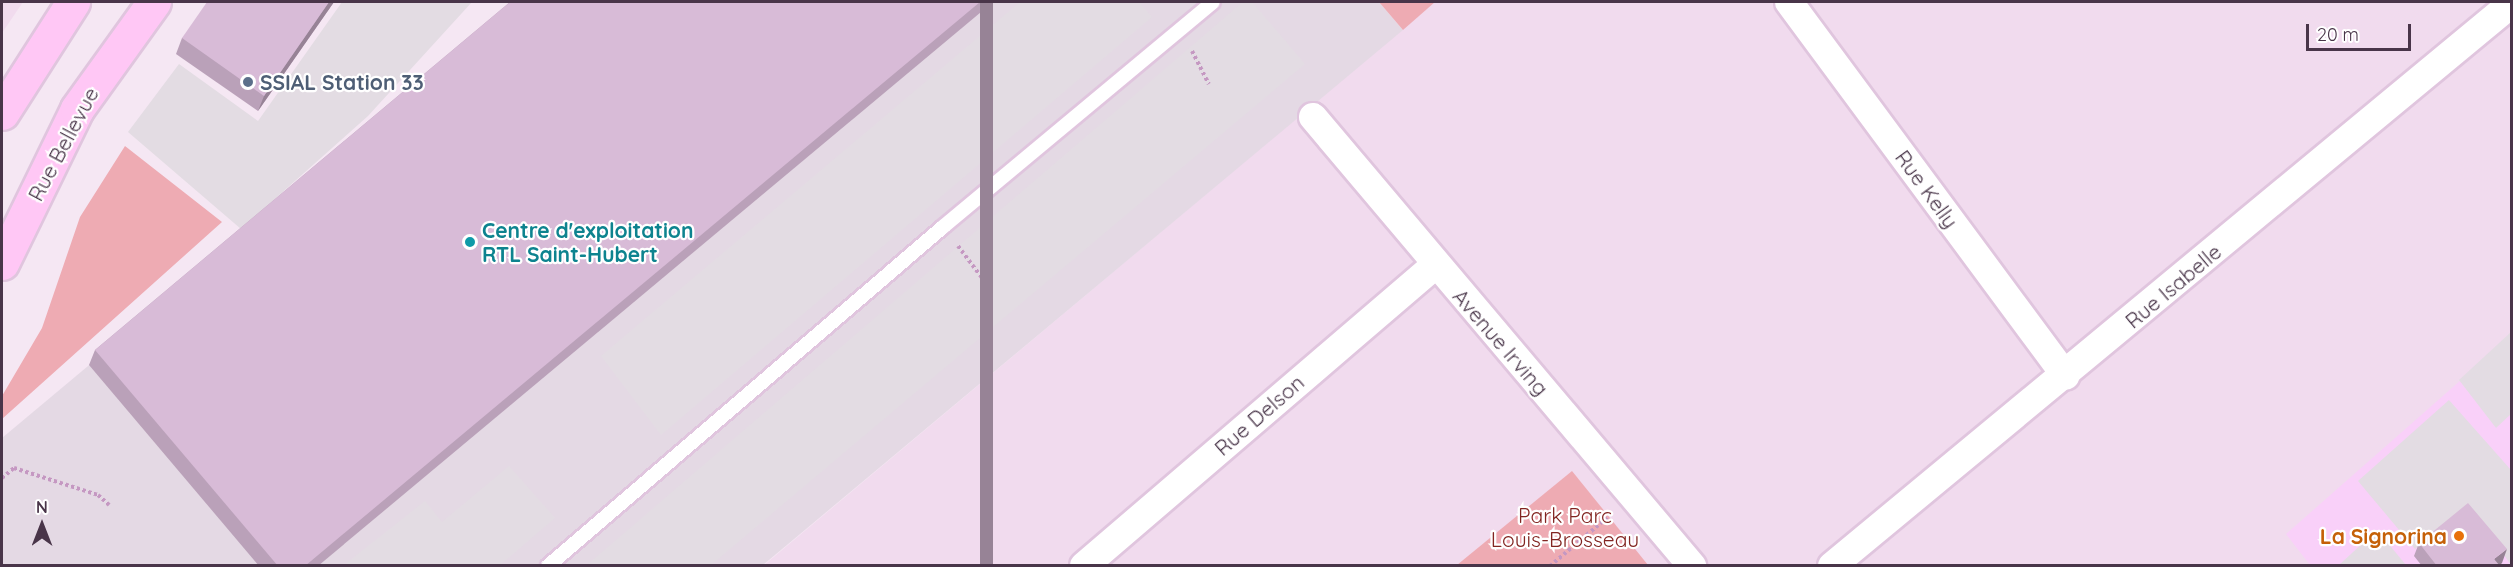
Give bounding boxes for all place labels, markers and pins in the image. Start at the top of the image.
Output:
place label: SSIAL Station 33 [260,69,424,95]
marker: SSIAL Station 33 [241,75,255,89]
place label: Centre d'exploitation RTL Saint-Hubert [482,217,693,267]
marker: Centre d'exploitation RTL Saint-Hubert [463,235,477,249]
place label: La Signorina [2320,523,2447,549]
marker: La Signorina [2452,529,2466,543]

